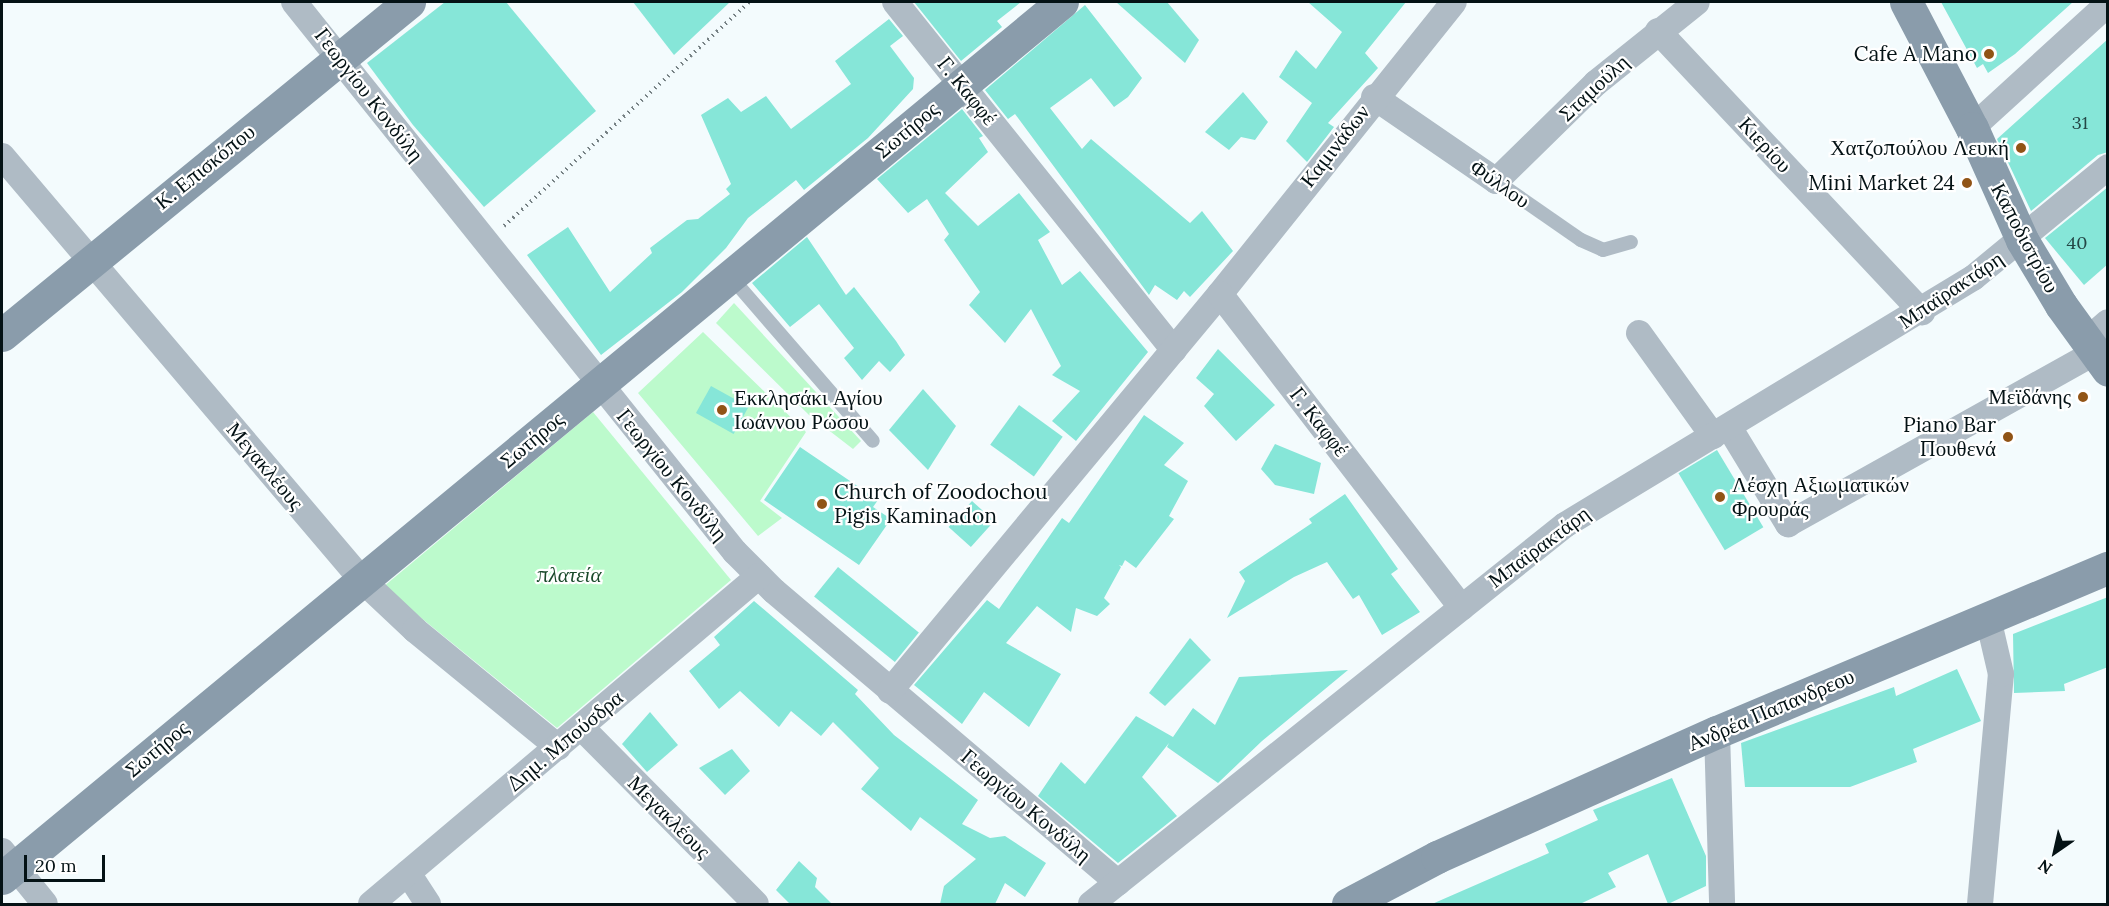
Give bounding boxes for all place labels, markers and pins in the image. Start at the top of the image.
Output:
place label: Cafe A Mano [1854,41,1977,67]
marker: Cafe A Mano [1982,47,1996,61]
place label: Χατζοπούλου Λευκή [1830,135,2009,161]
marker: Χατζοπούλου Λευκή [2014,141,2028,155]
place label: Mini Market 24 [1808,170,1955,196]
marker: Mini Market 24 [1960,176,1974,190]
place label: Μεϊδάνης [1988,384,2071,410]
place label: Εκκλησάκι Αγίου Ιωάννου Ρώσου [734,385,883,435]
marker: Μεϊδάνης [2076,390,2090,404]
marker: Εκκλησάκι Αγίου Ιωάννου Ρώσου [715,403,729,417]
place label: Piano Bar Πουθενά [1903,412,1996,462]
marker: Piano Bar Πουθενά [2001,430,2015,444]
place label: Λέσχη Αξιωματικών Φρουράς [1732,472,1909,522]
place label: Church of Zoodochou Pigis Kaminadon [834,479,1048,529]
marker: Λέσχη Αξιωματικών Φρουράς [1713,490,1727,504]
marker: Church of Zoodochou Pigis Kaminadon [815,497,829,511]

